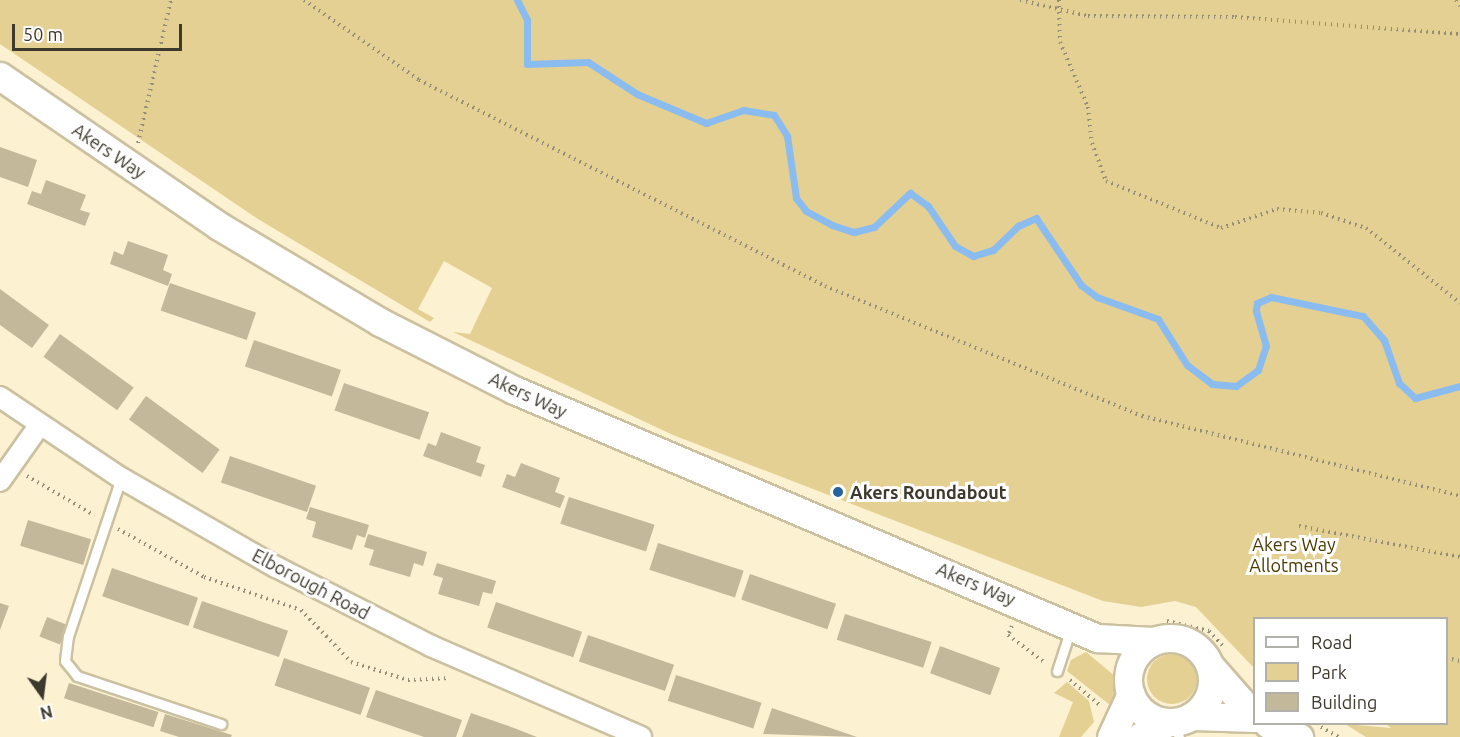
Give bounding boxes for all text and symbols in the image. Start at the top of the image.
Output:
scale bar [15,12,184,50]
text: 50 m [23,24,63,44]
street label: Akers Way [68,119,150,183]
street label: Akers Way [486,368,570,422]
place label: Akers Roundabout [850,481,1007,503]
marker: Akers Roundabout [831,485,845,499]
park label: Akers Way Allotments [1249,534,1339,576]
street label: Elborough Road [249,544,373,624]
street label: Akers Way [933,558,1019,610]
legend [1253,617,1448,725]
text: Road [1311,632,1353,652]
text: Park [1311,662,1347,682]
north arrow [12,665,72,725]
text: Building [1311,692,1377,712]
text: N [38,702,54,723]

